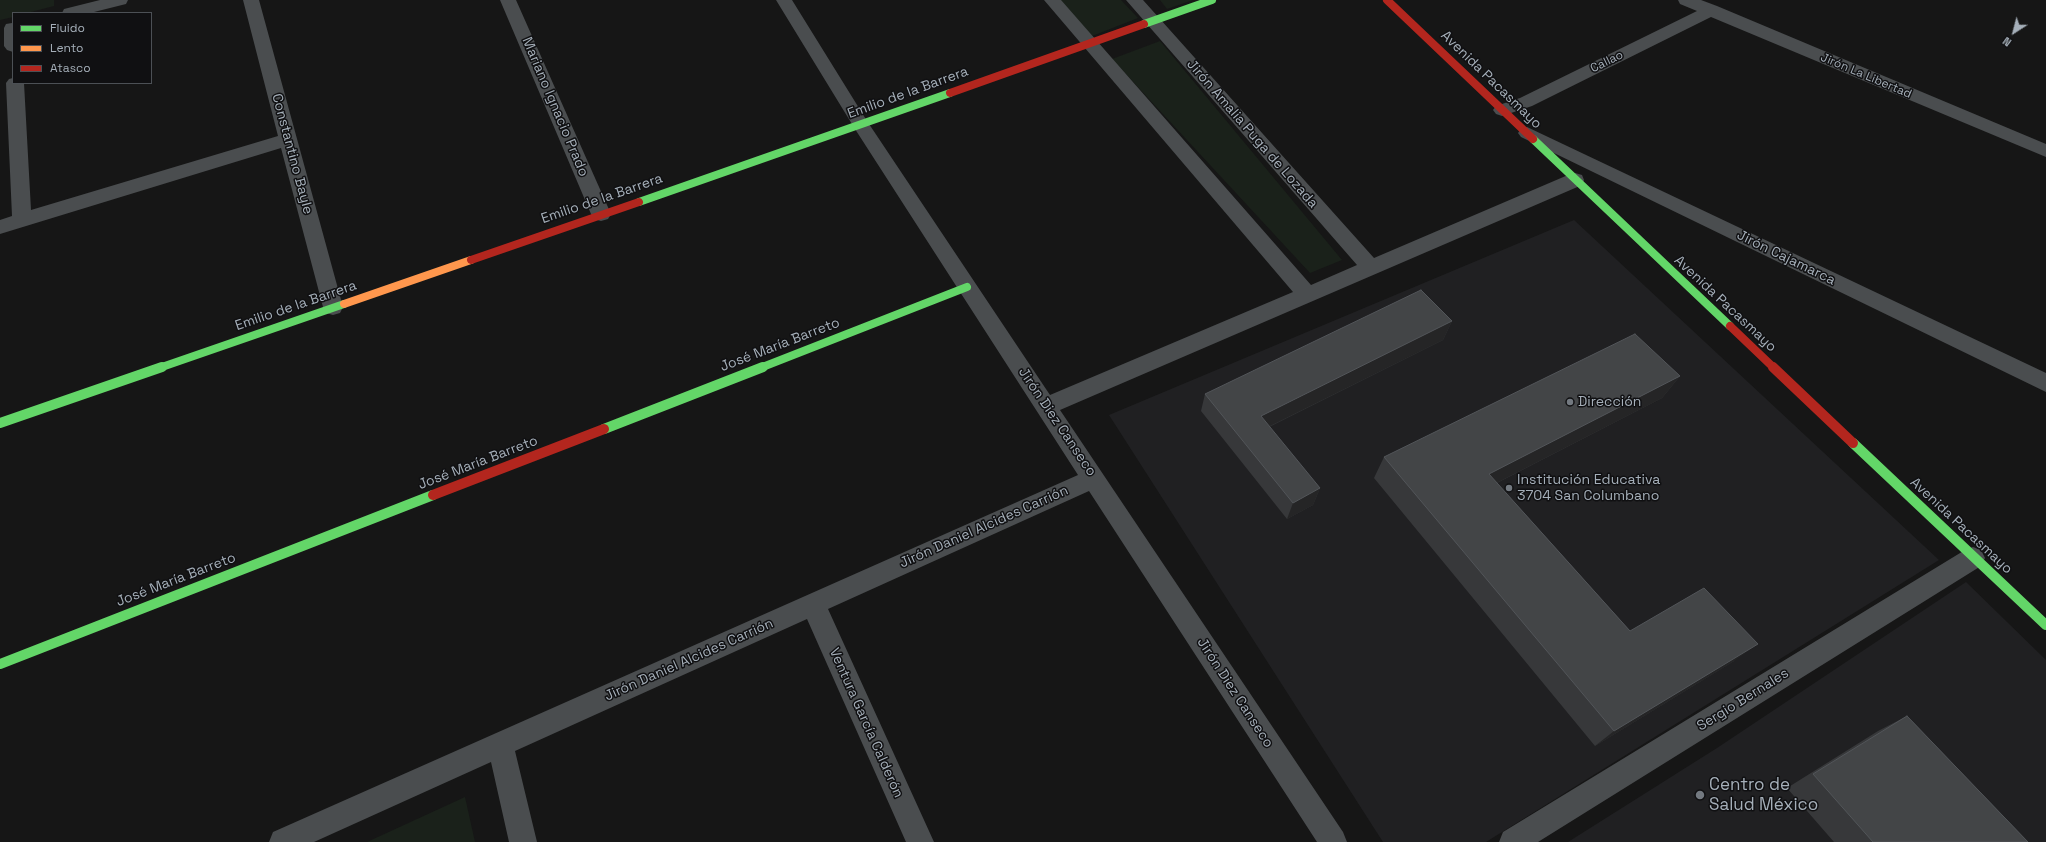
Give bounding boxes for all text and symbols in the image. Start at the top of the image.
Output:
legend [12,12,152,84]
north arrow [1994,12,2034,52]
text: Fluido [50,20,85,36]
street label: Avenida Pacasmayo [1437,27,1545,133]
text: N [2000,34,2014,50]
street label: Mariano Ignacio Prado [518,35,592,179]
text: Lento [50,40,84,56]
street label: Callao [1588,48,1626,76]
street label: Jirón La Libertad [1818,50,1914,102]
street label: Jirón Amalia Puga de Lozada [1183,56,1321,212]
text: Atasco [50,60,91,76]
street label: Emilio de la Barrera [845,63,971,123]
street label: Constantino Bayle [268,92,316,216]
street label: Emilio de la Barrera [539,170,665,228]
street label: Jirón Cajamarca [1734,227,1838,289]
street label: Avenida Pacasmayo [1670,252,1780,356]
street label: Emilio de la Barrera [233,277,359,335]
street label: José María Barreto [718,314,842,376]
street label: Jirón Diez Canseco [1014,364,1100,480]
place label: Dirección [1578,394,1641,410]
marker: Dirección [1565,397,1575,407]
street label: José María Barreto [416,432,540,494]
place label: Institución Educativa 3704 San Columbano [1517,472,1660,504]
street label: Avenida Pacasmayo [1906,474,2016,578]
street label: Jirón Daniel Alcides Carrión [897,482,1071,572]
marker: Institución Educativa 3704 San Columbano [1504,483,1514,493]
street label: José María Barreto [114,549,238,611]
street label: Jirón Daniel Alcides Carrión [602,615,776,705]
street label: Jirón Diez Canseco [1193,635,1277,751]
street label: Ventura García Calderón [825,645,907,801]
street label: Sergio Bernales [1694,665,1792,735]
place label: Centro de Salud México [1709,775,1818,815]
marker: Centro de Salud México [1694,789,1706,801]

